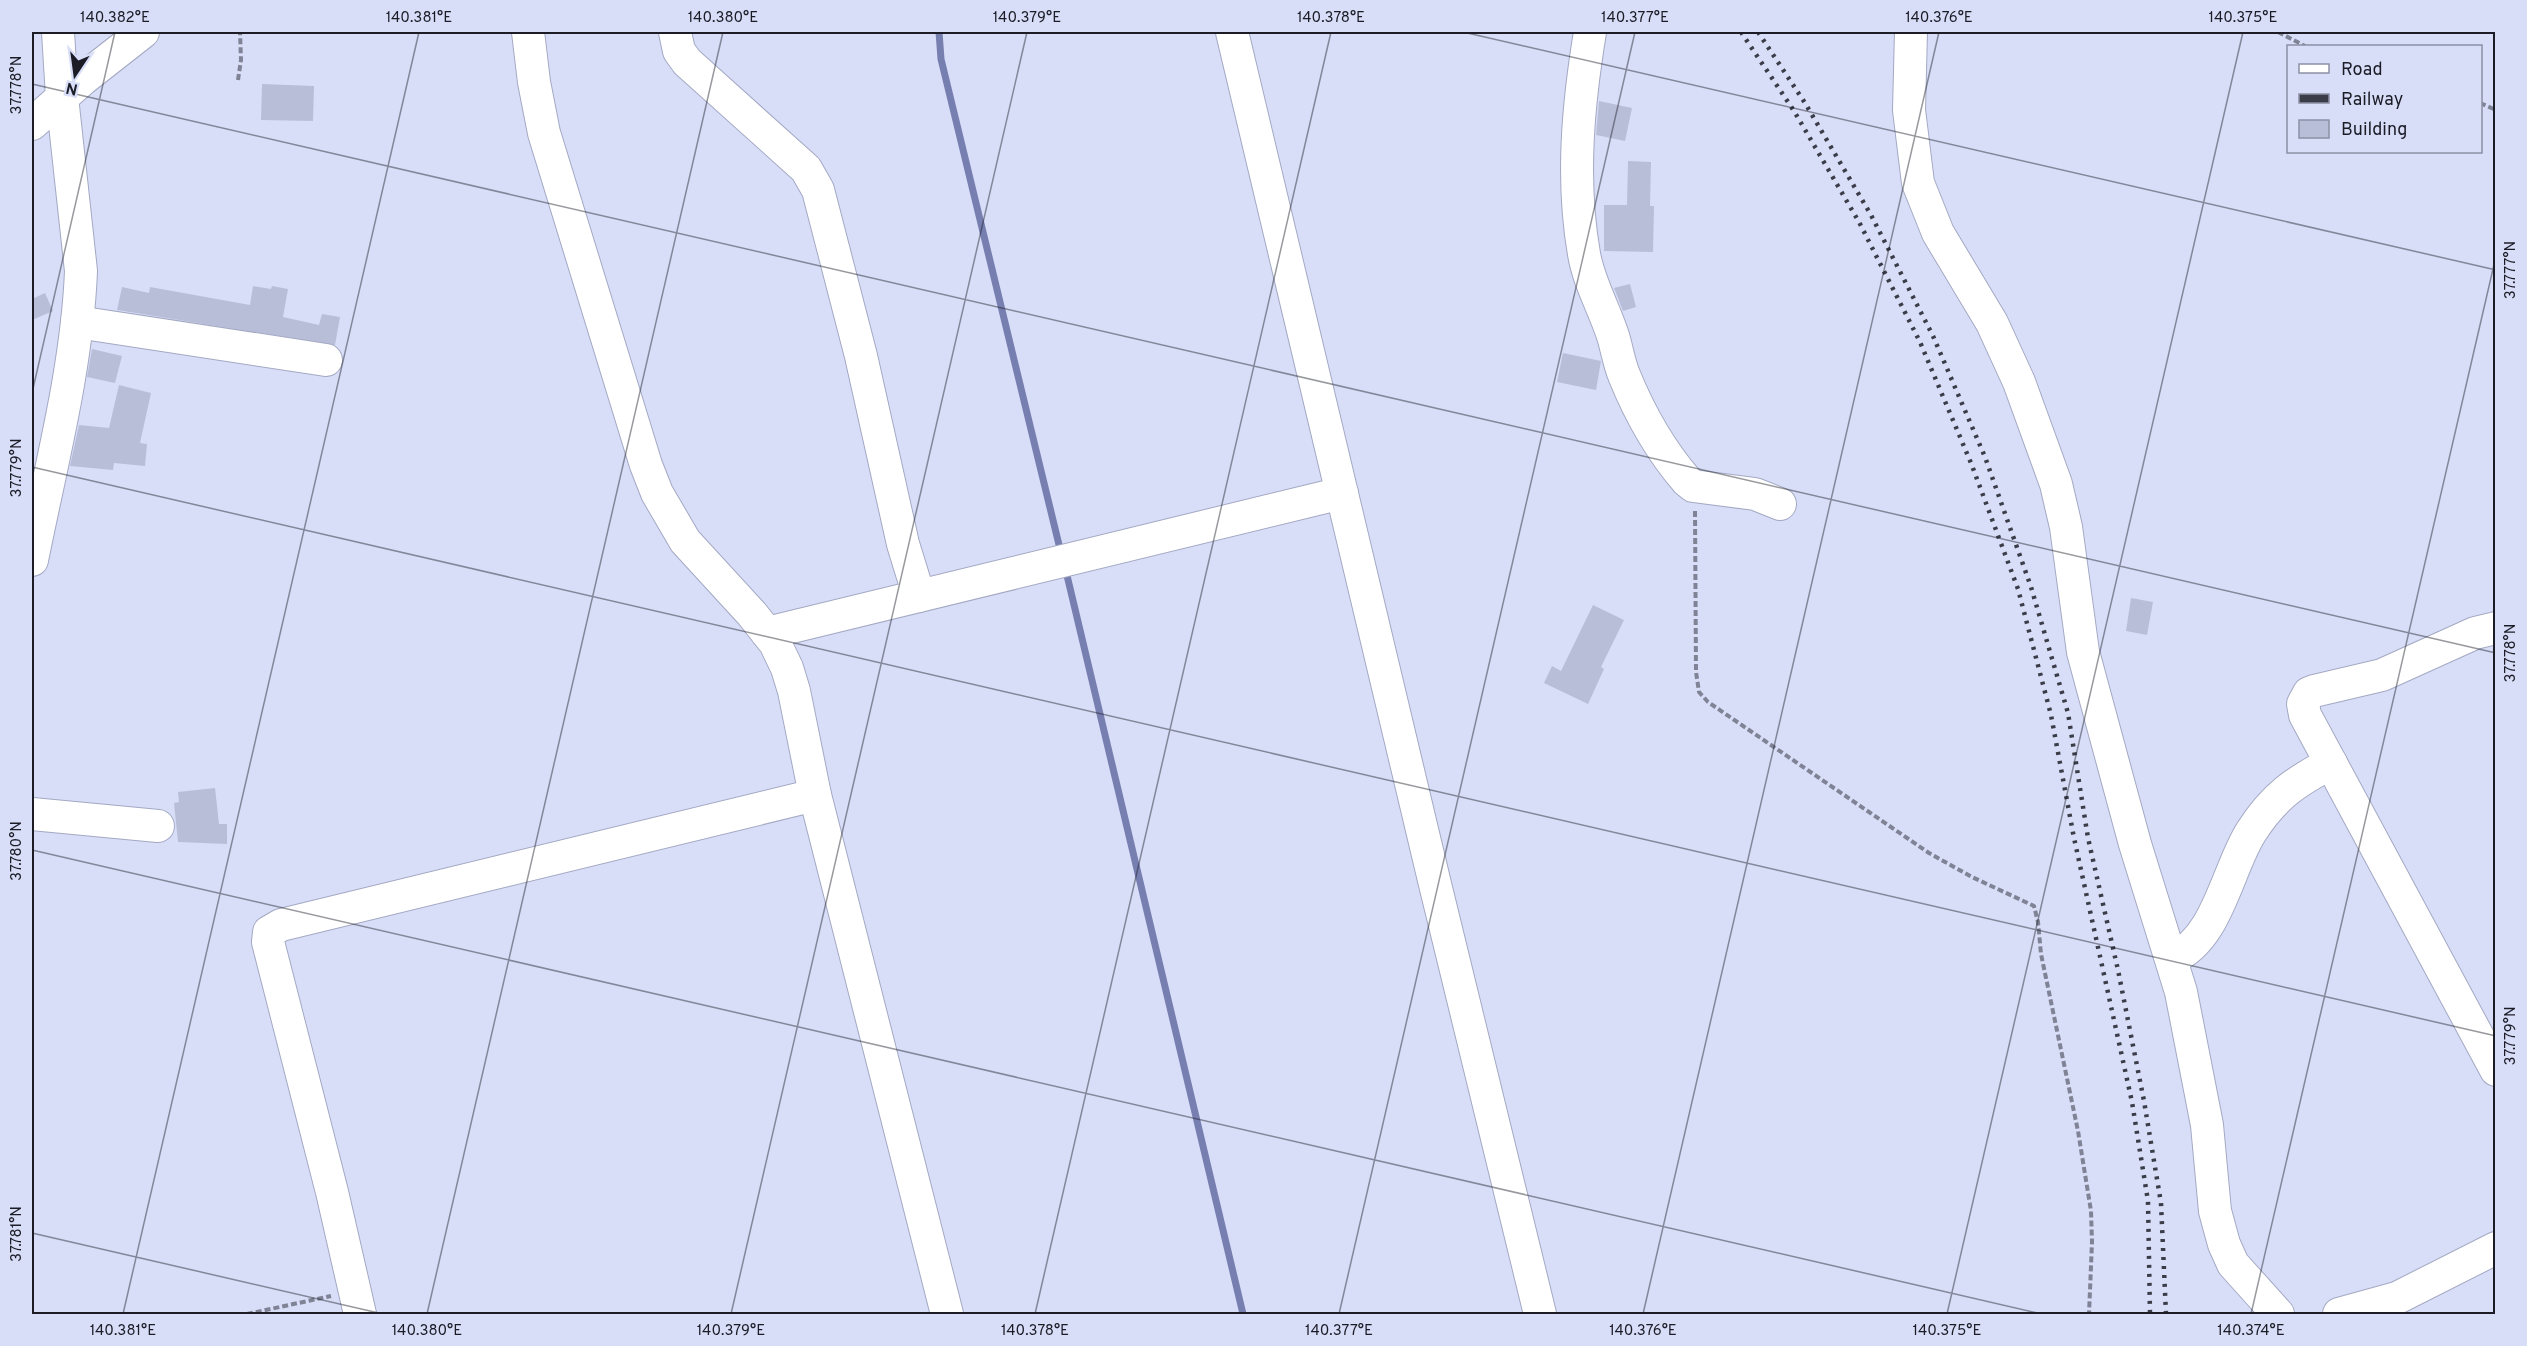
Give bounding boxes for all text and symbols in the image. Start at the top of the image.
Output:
text: 140.382°E [80,9,150,28]
text: 140.381°E [386,9,452,28]
text: 140.380°E [688,9,758,28]
text: 140.379°E [993,9,1061,28]
text: 140.378°E [1297,9,1365,28]
text: 140.377°E [1601,9,1669,28]
text: 140.376°E [1905,9,1973,28]
text: 140.375°E [2209,9,2277,28]
north arrow [45,45,105,105]
legend [2287,45,2482,153]
text: 37.778°N [8,56,27,114]
text: Road [2341,59,2383,82]
text: N [64,77,80,99]
text: Railway [2341,89,2403,112]
text: Building [2341,119,2407,142]
text: 37.777°N [2502,241,2521,299]
text: 37.779°N [8,439,27,497]
text: 37.778°N [2502,624,2521,682]
text: 37.780°N [8,821,27,881]
text: 37.779°N [2502,1007,2521,1065]
text: 37.781°N [8,1206,27,1262]
text: 140.381°E [90,1322,156,1341]
text: 140.380°E [392,1322,462,1341]
text: 140.379°E [697,1322,765,1341]
text: 140.378°E [1001,1322,1069,1341]
text: 140.377°E [1305,1322,1373,1341]
text: 140.376°E [1609,1322,1677,1341]
text: 140.375°E [1913,1322,1981,1341]
text: 140.374°E [2217,1322,2285,1341]

